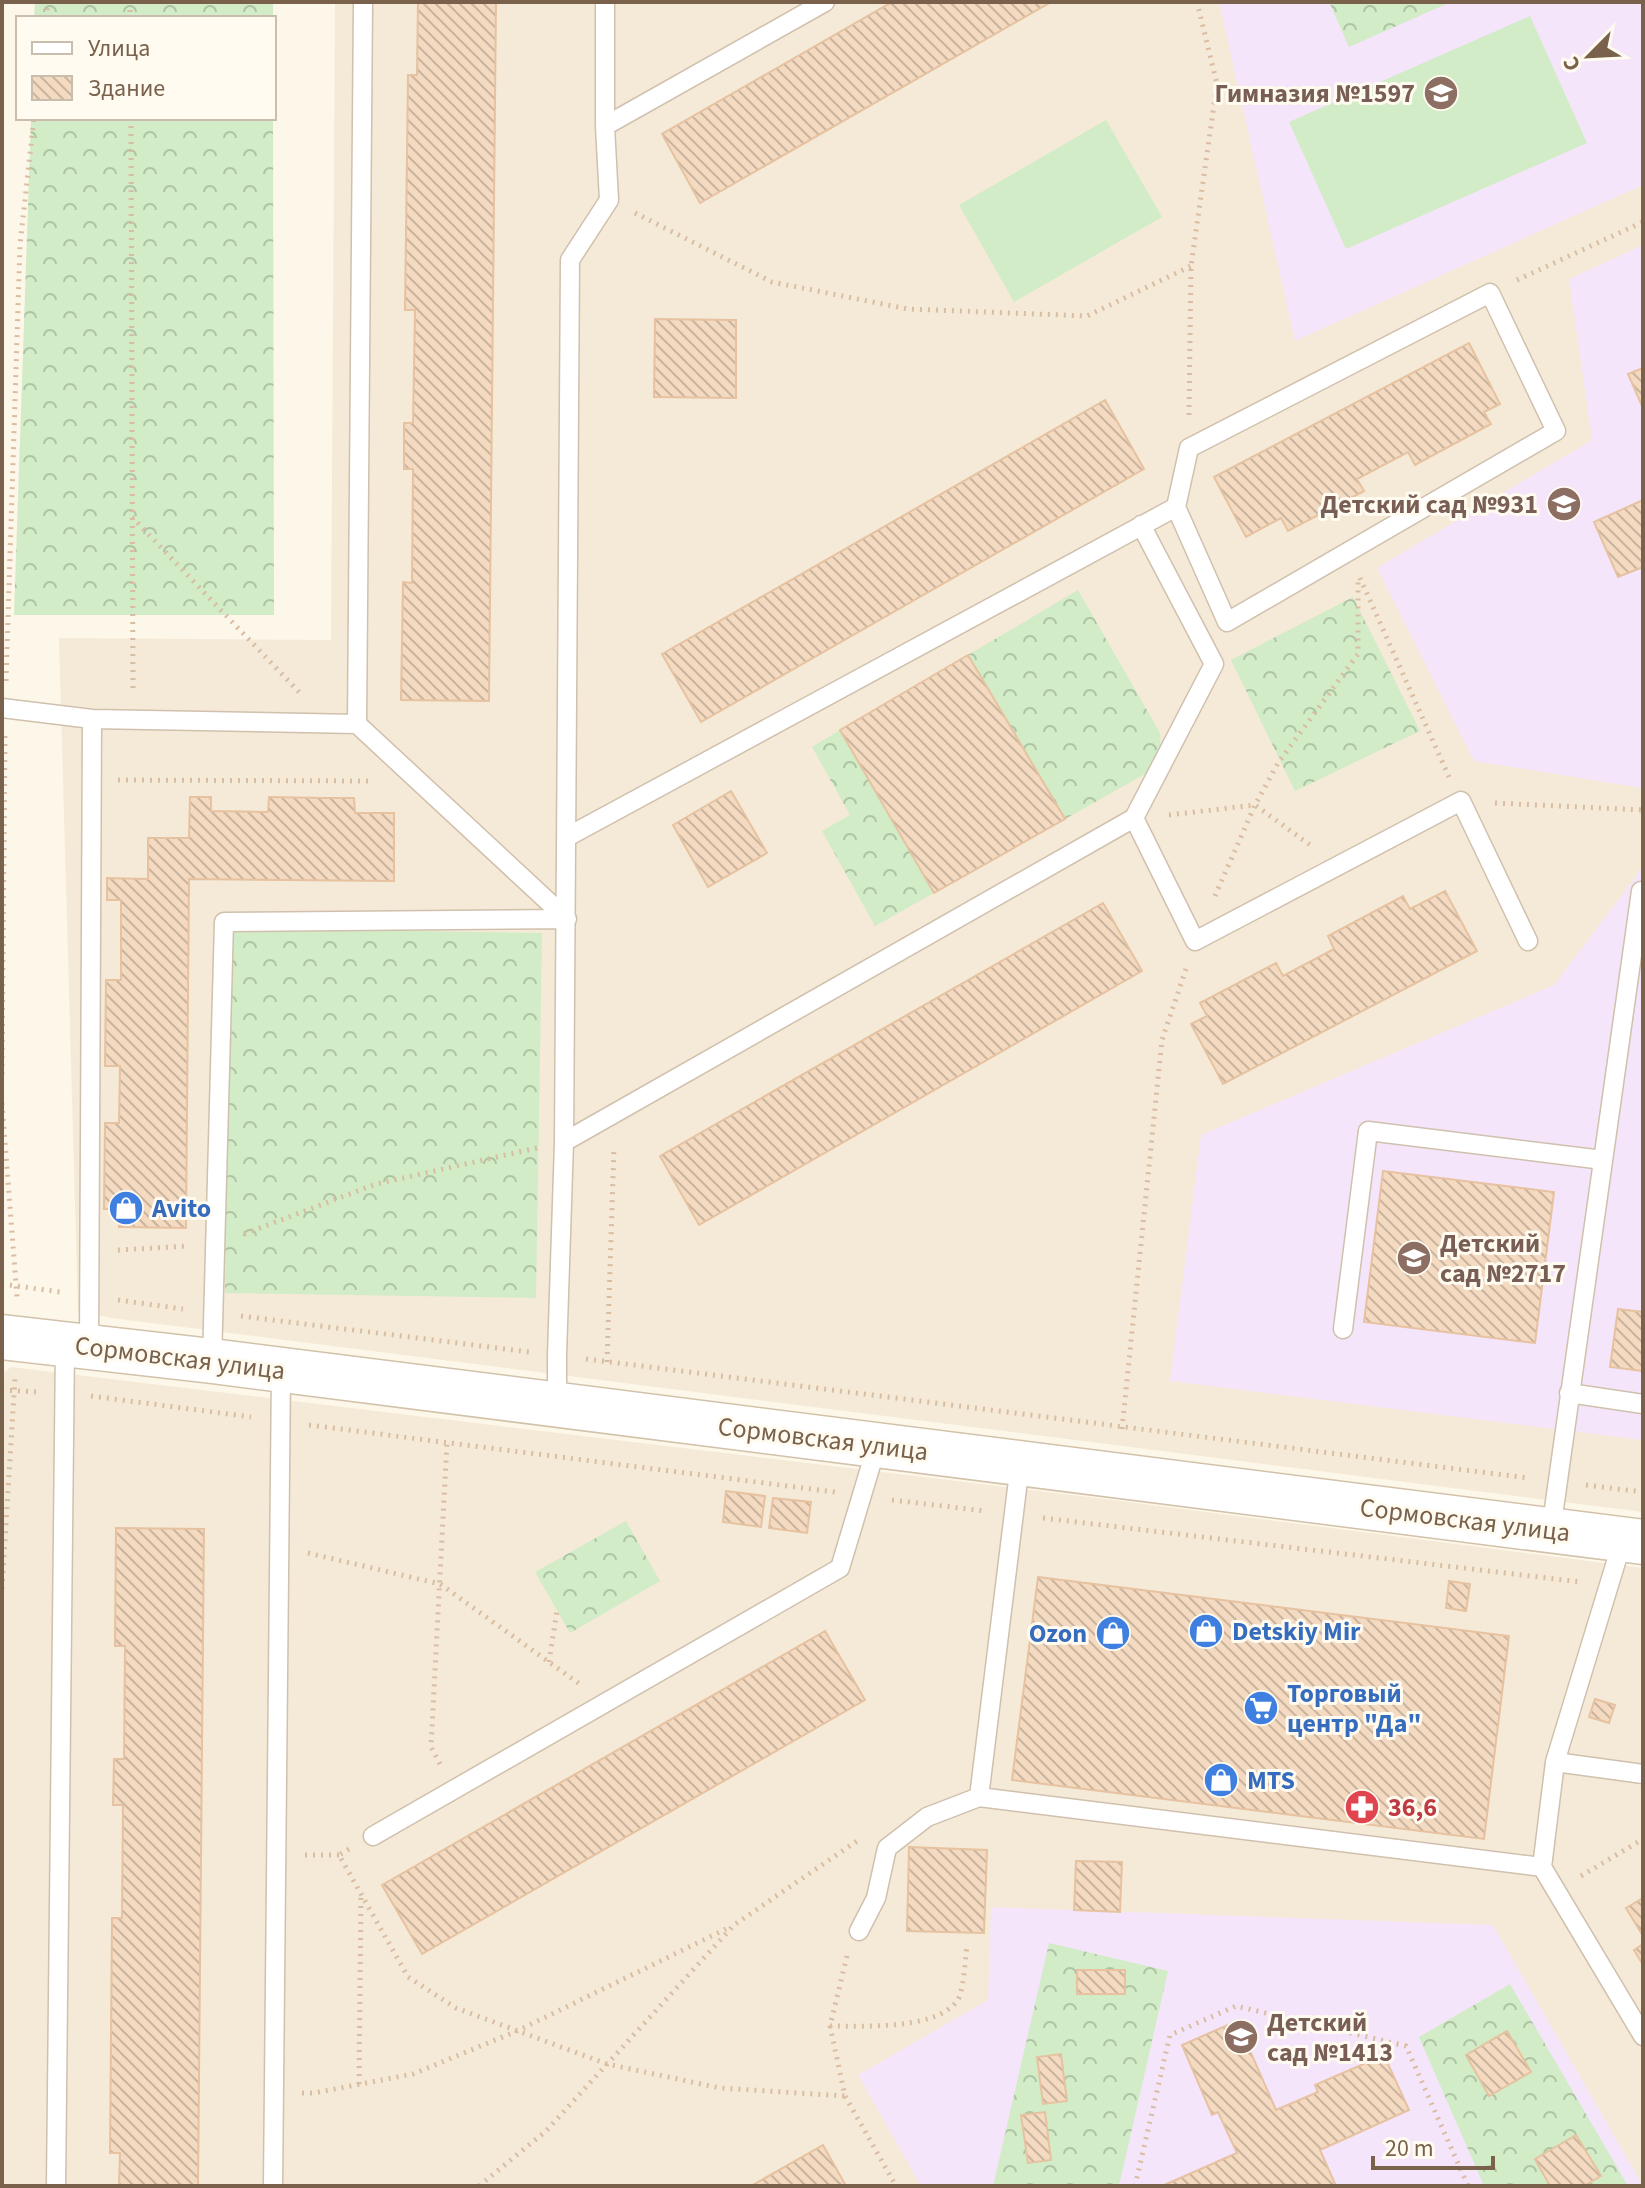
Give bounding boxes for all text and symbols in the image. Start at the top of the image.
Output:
legend [16,16,276,120]
north arrow [1549,16,1629,96]
text: Улица [88,31,150,66]
text: С [1554,51,1589,76]
text: Здание [88,71,165,106]
school or university icon: Гимназия №1597 [1422,74,1460,112]
place label: Гимназия №1597 [1215,75,1415,112]
school or university icon: Детский сад №931 [1545,485,1583,523]
place label: Детский сад №931 [1320,486,1538,523]
shop icon: Avito [107,1189,145,1227]
place label: Avito [151,1190,211,1227]
place label: Детский сад №2717 [1440,1225,1566,1292]
school or university icon: Детский сад №2717 [1395,1239,1433,1277]
street label: Сормовская улица [73,1327,287,1389]
street label: Сормовская улица [716,1408,930,1470]
street label: Сормовская улица [1358,1489,1572,1551]
shop icon: Detskiy Mir [1187,1612,1225,1650]
place label: Detskiy Mir [1232,1613,1361,1650]
shop icon: Ozon [1094,1614,1132,1652]
place label: Ozon [1029,1615,1087,1652]
place label: Торговый центр "Да" [1287,1675,1421,1742]
supermarket icon: Торговый центр "Да" [1242,1689,1280,1727]
shop icon: MTS [1202,1761,1240,1799]
place label: MTS [1247,1762,1295,1799]
pharmacy icon: 36,6 [1343,1788,1381,1826]
place label: 36,6 [1388,1789,1437,1826]
place label: Детский сад №1413 [1267,2004,1393,2071]
school or university icon: Детский сад №1413 [1222,2018,1260,2056]
scale bar [1373,2120,1493,2170]
text: 20 m [1385,2131,1434,2166]

